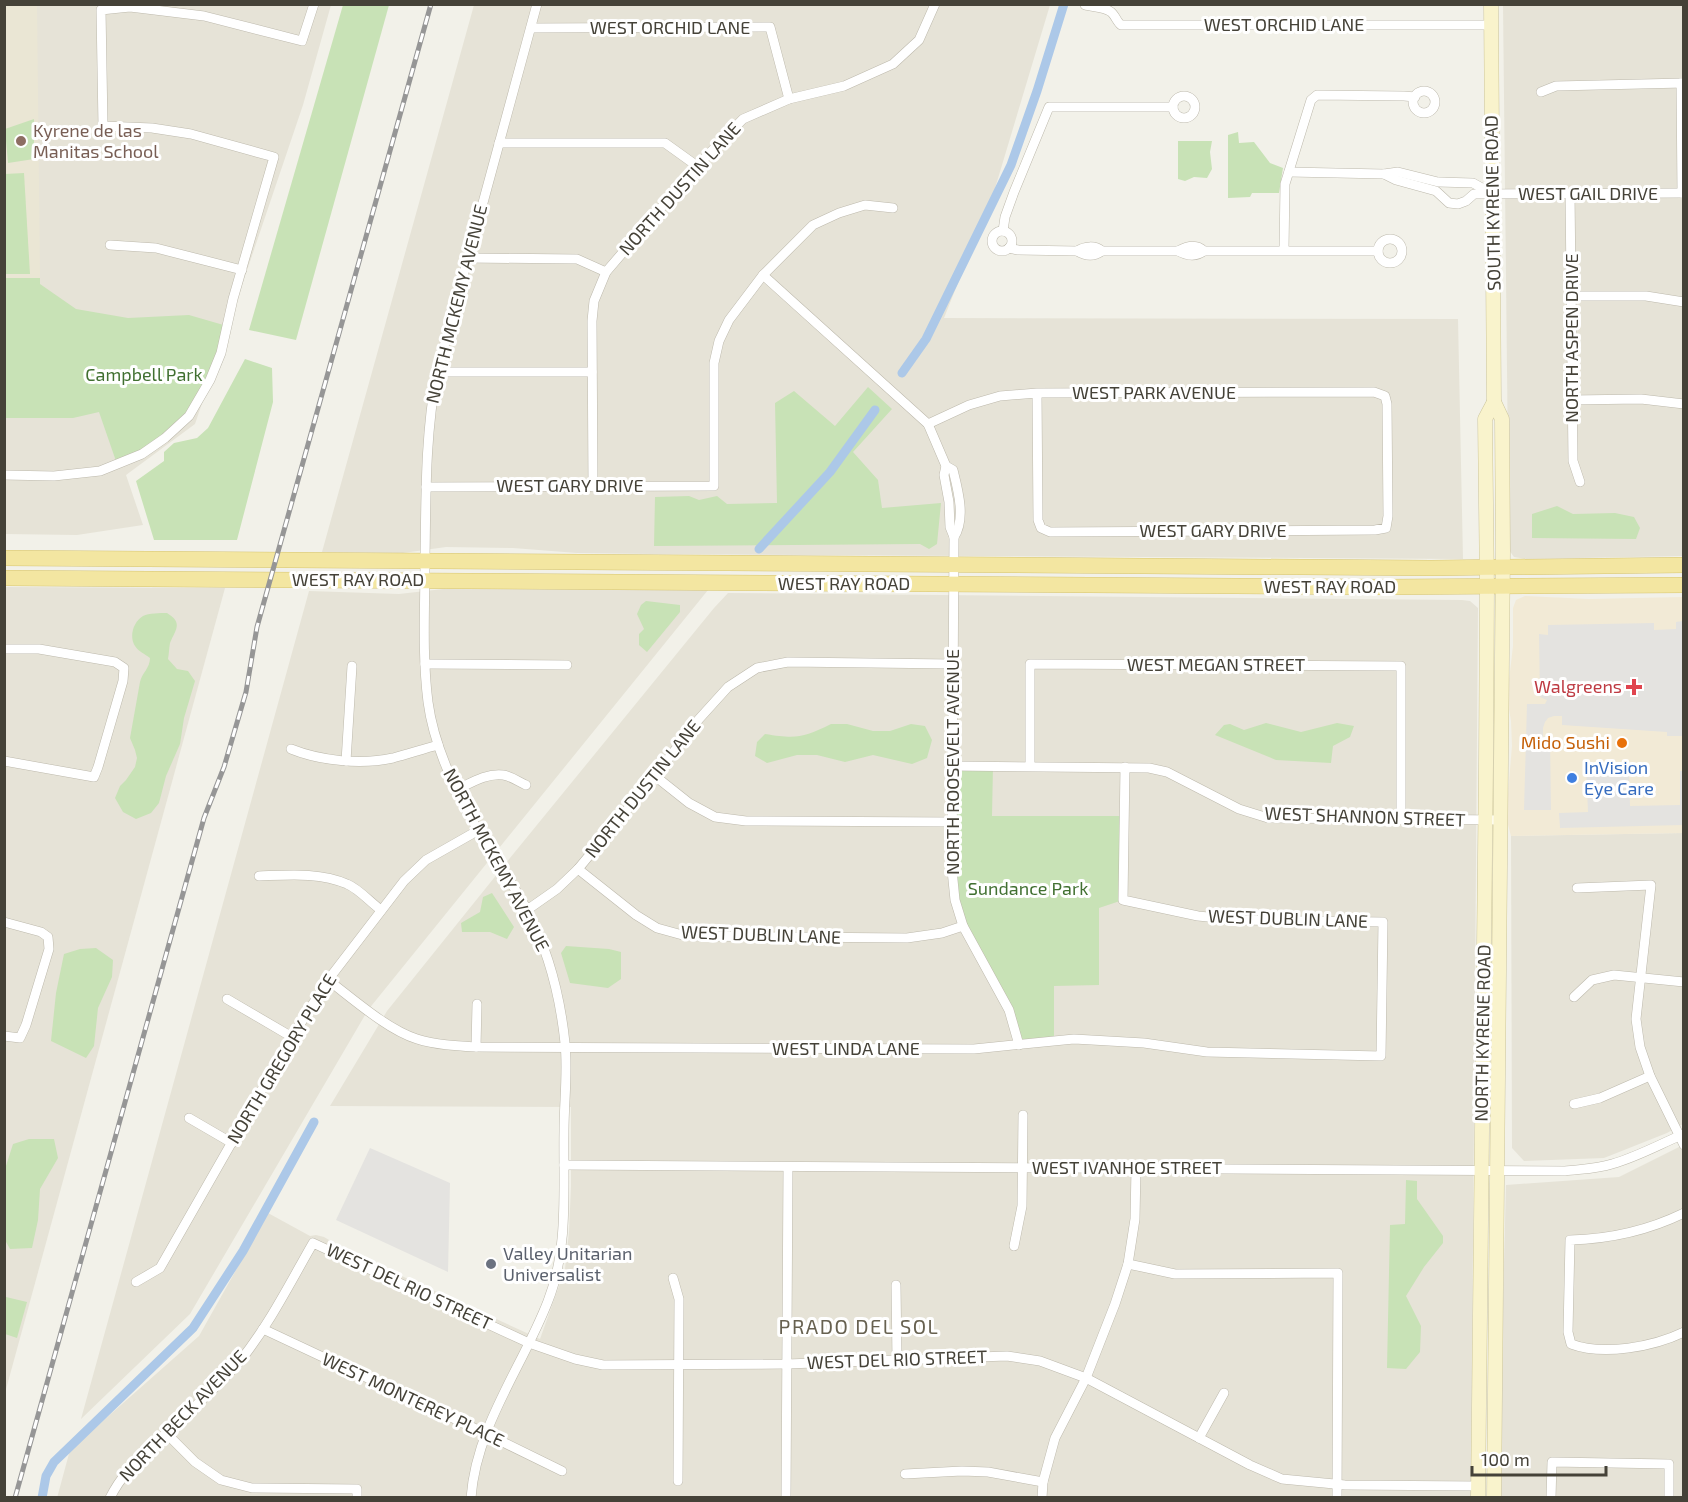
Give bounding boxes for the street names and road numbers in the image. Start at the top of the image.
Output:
street label: WEST ORCHID LANE [1204,13,1364,35]
street label: WEST ORCHID LANE [590,16,750,38]
street label: SOUTH KYRENE ROAD [1479,115,1505,291]
street label: NORTH DUSTIN LANE [614,117,745,259]
street label: WEST GAIL DRIVE [1518,182,1658,204]
street label: NORTH MCKEMY AVENUE [421,202,491,405]
street label: NORTH ASPEN DRIVE [1560,253,1582,423]
street label: WEST PARK AVENUE [1072,381,1236,403]
street label: WEST GARY DRIVE [496,474,644,496]
street label: WEST GARY DRIVE [1139,519,1287,541]
street label: WEST RAY ROAD [292,568,424,590]
street label: WEST RAY ROAD [778,572,910,594]
street label: WEST RAY ROAD [1264,575,1396,597]
street label: NORTH ROOSEVELT AVENUE [941,649,963,875]
street label: WEST MEGAN STREET [1127,653,1306,675]
street label: NORTH DUSTIN LANE [580,715,705,862]
street label: NORTH MCKEMY AVENUE [439,764,555,955]
street label: WEST SHANNON STREET [1264,801,1466,831]
street label: WEST DUBLIN LANE [1208,904,1369,932]
street label: WEST DUBLIN LANE [681,920,842,948]
street label: NORTH KYRENE ROAD [1469,944,1495,1122]
street label: NORTH GREGORY PLACE [222,970,341,1147]
street label: WEST LINDA LANE [772,1037,920,1059]
street label: WEST IVANHOE STREET [1032,1156,1223,1178]
street label: WEST DEL RIO STREET [323,1238,496,1334]
street label: NORTH BECK AVENUE [114,1345,251,1486]
street label: WEST DEL RIO STREET [806,1345,988,1373]
street label: WEST MONTEREY PLACE [319,1347,508,1451]

